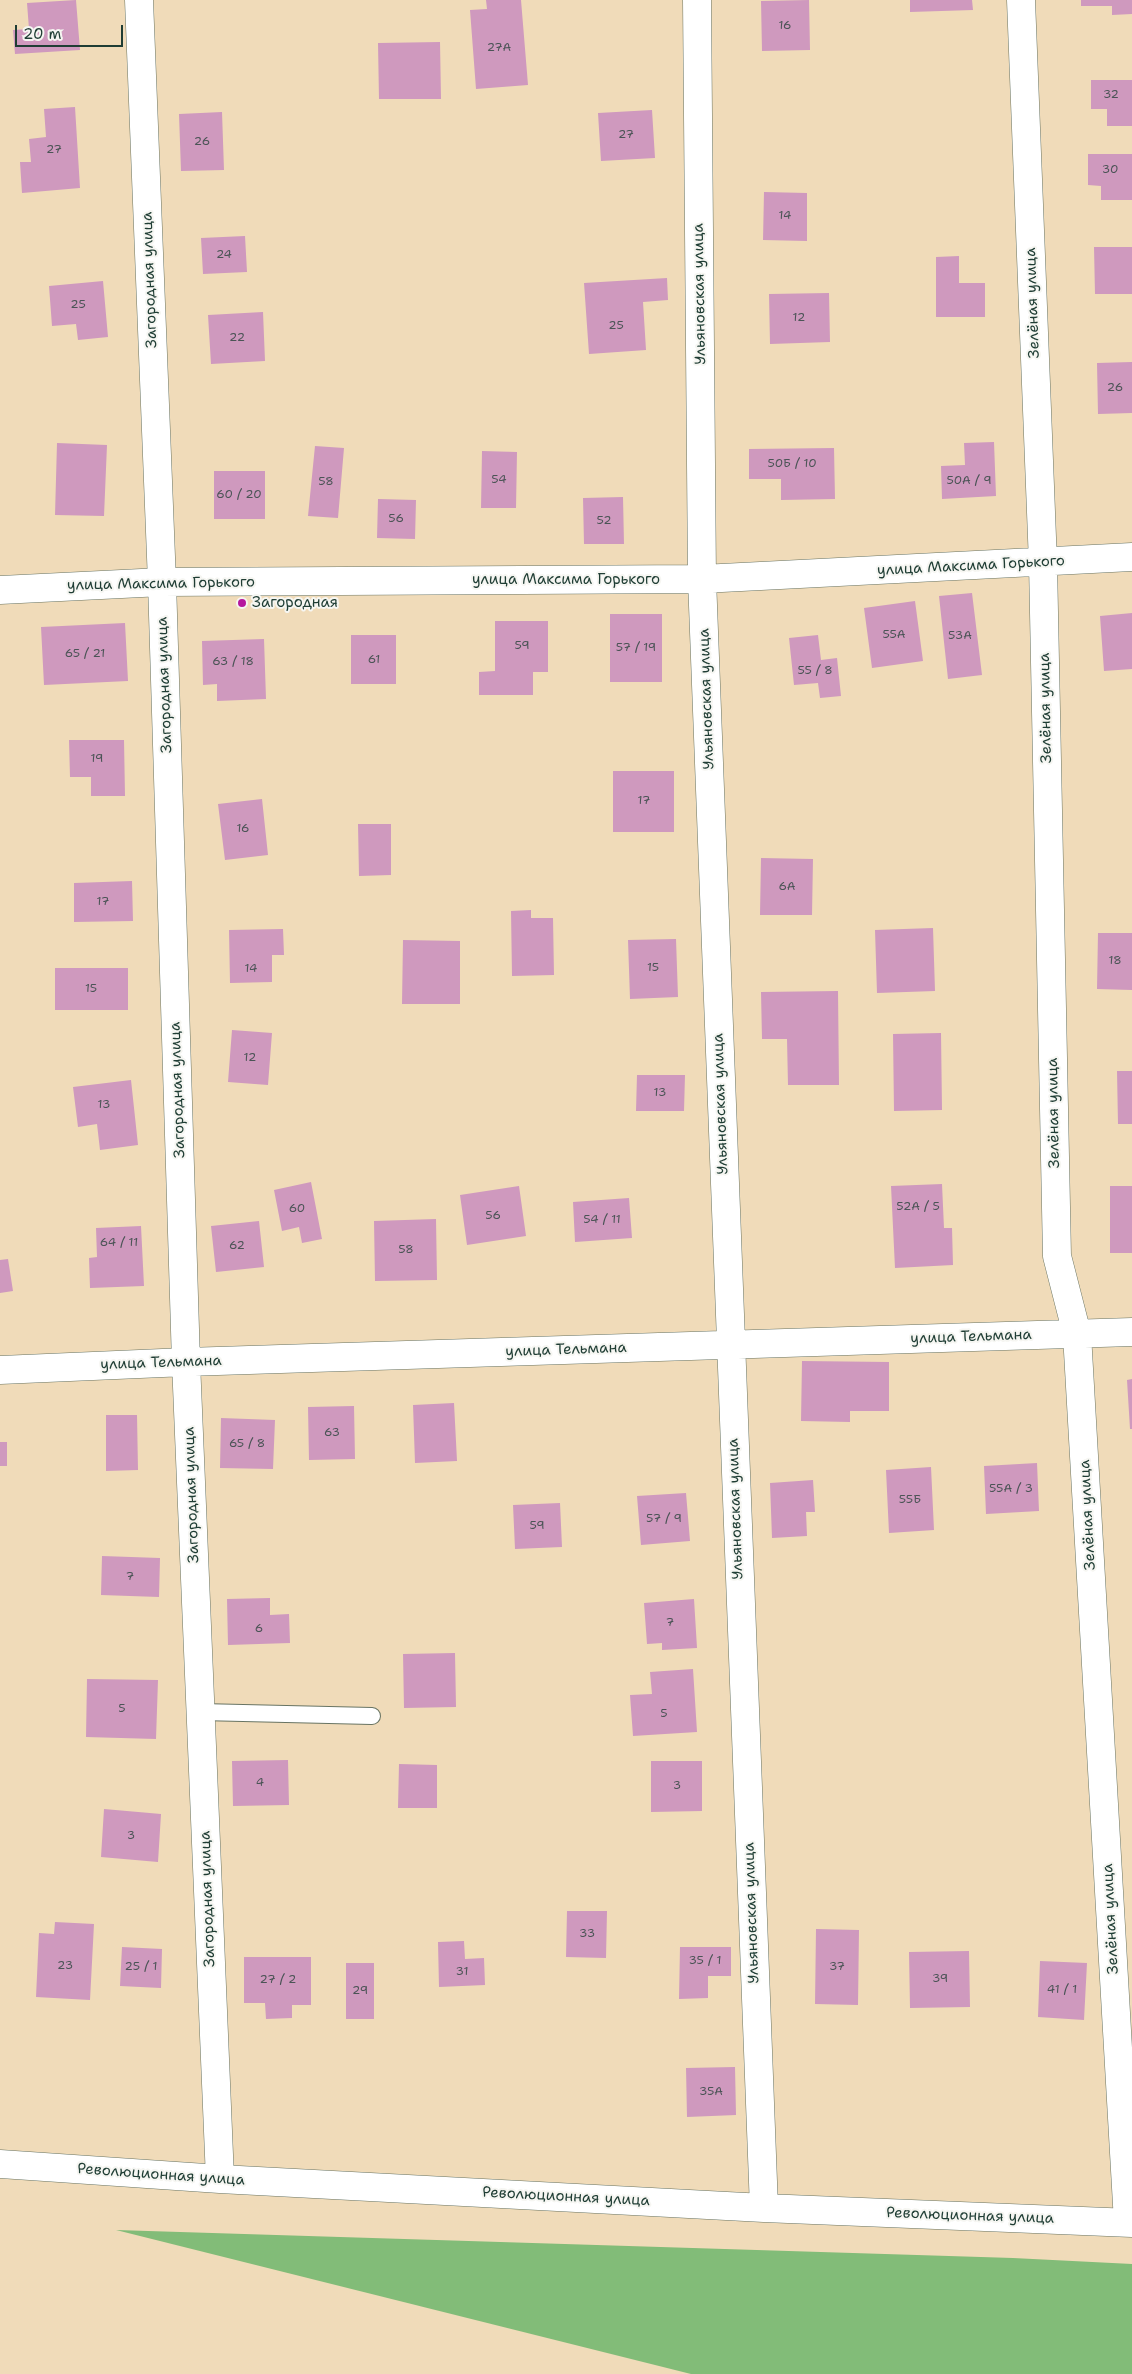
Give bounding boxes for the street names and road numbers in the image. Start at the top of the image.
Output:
street label: Загородная улица [139,212,161,348]
street label: Ульяновская улица [690,223,710,365]
street label: Зелёная улица [1022,247,1044,359]
street label: улица Максима Горького [877,552,1065,580]
street label: улица Максима Горького [472,571,660,589]
street label: улица Максима Горького [67,573,255,595]
street label: Загородная улица [154,617,176,753]
street label: Ульяновская улица [696,628,718,770]
street label: Зелёная улица [1036,652,1056,764]
street label: Загородная улица [167,1022,189,1158]
street label: Ульяновская улица [710,1033,732,1175]
street label: Зелёная улица [1044,1057,1064,1169]
street label: улица Тельмана [910,1326,1032,1348]
street label: улица Тельмана [505,1339,627,1361]
street label: улица Тельмана [100,1352,222,1374]
street label: Загородная улица [181,1427,203,1563]
street label: Ульяновская улица [725,1438,747,1580]
street label: Зелёная улица [1076,1459,1100,1571]
street label: Загородная улица [197,1831,219,1967]
street label: Ульяновская улица [741,1842,763,1984]
street label: Зелёная улица [1099,1863,1123,1975]
street label: Революционная улица [77,2160,245,2190]
street label: Революционная улица [482,2184,650,2210]
street label: Революционная улица [886,2204,1054,2228]

